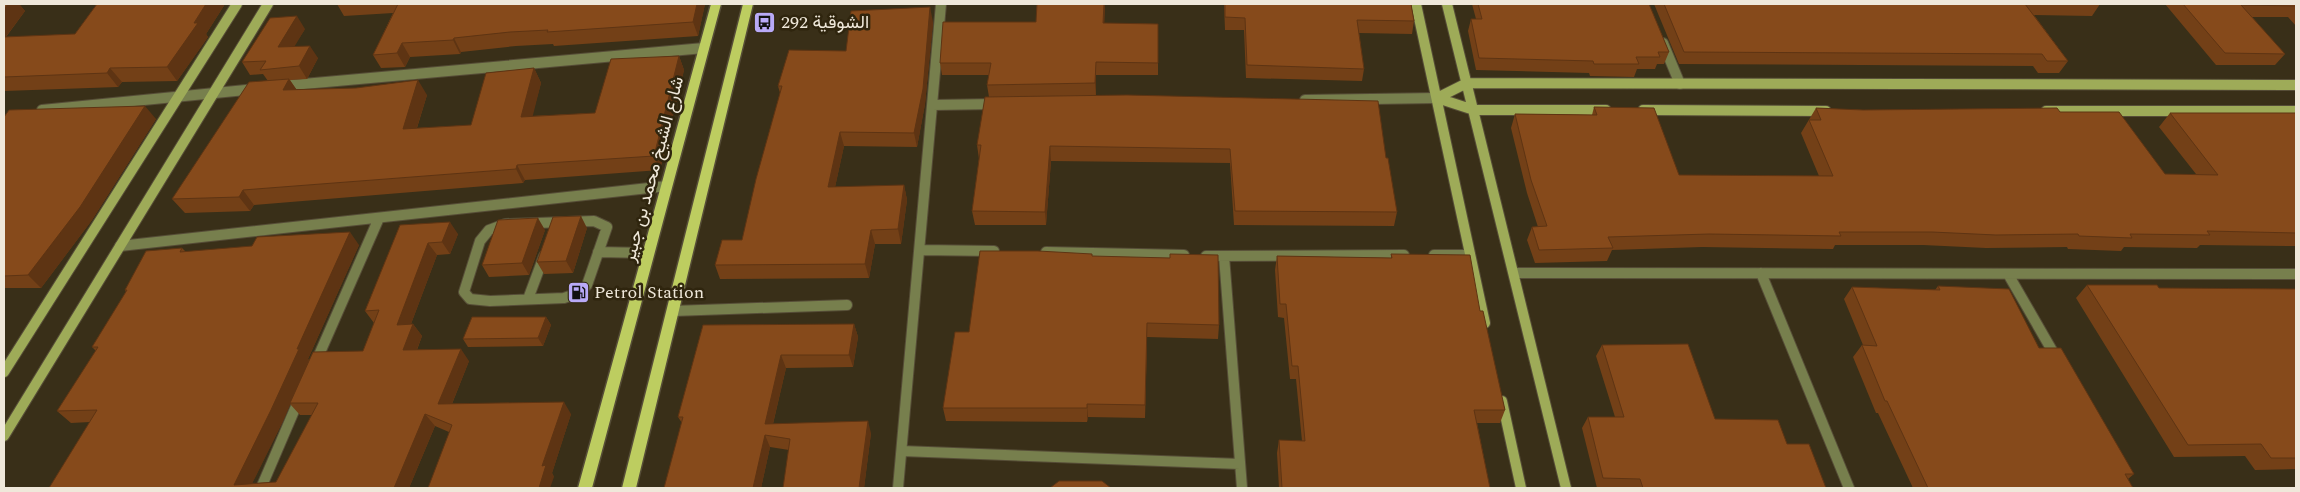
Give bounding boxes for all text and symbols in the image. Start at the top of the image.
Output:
place label: الشوقية 292 [781,9,869,36]
bus stop icon: الشوقية 292 [753,10,777,34]
street label: شارع الشيخ محمد بن جبير [615,73,691,266]
place label: Petrol Station [594,279,704,306]
fuel station icon: Petrol Station [566,280,590,304]

